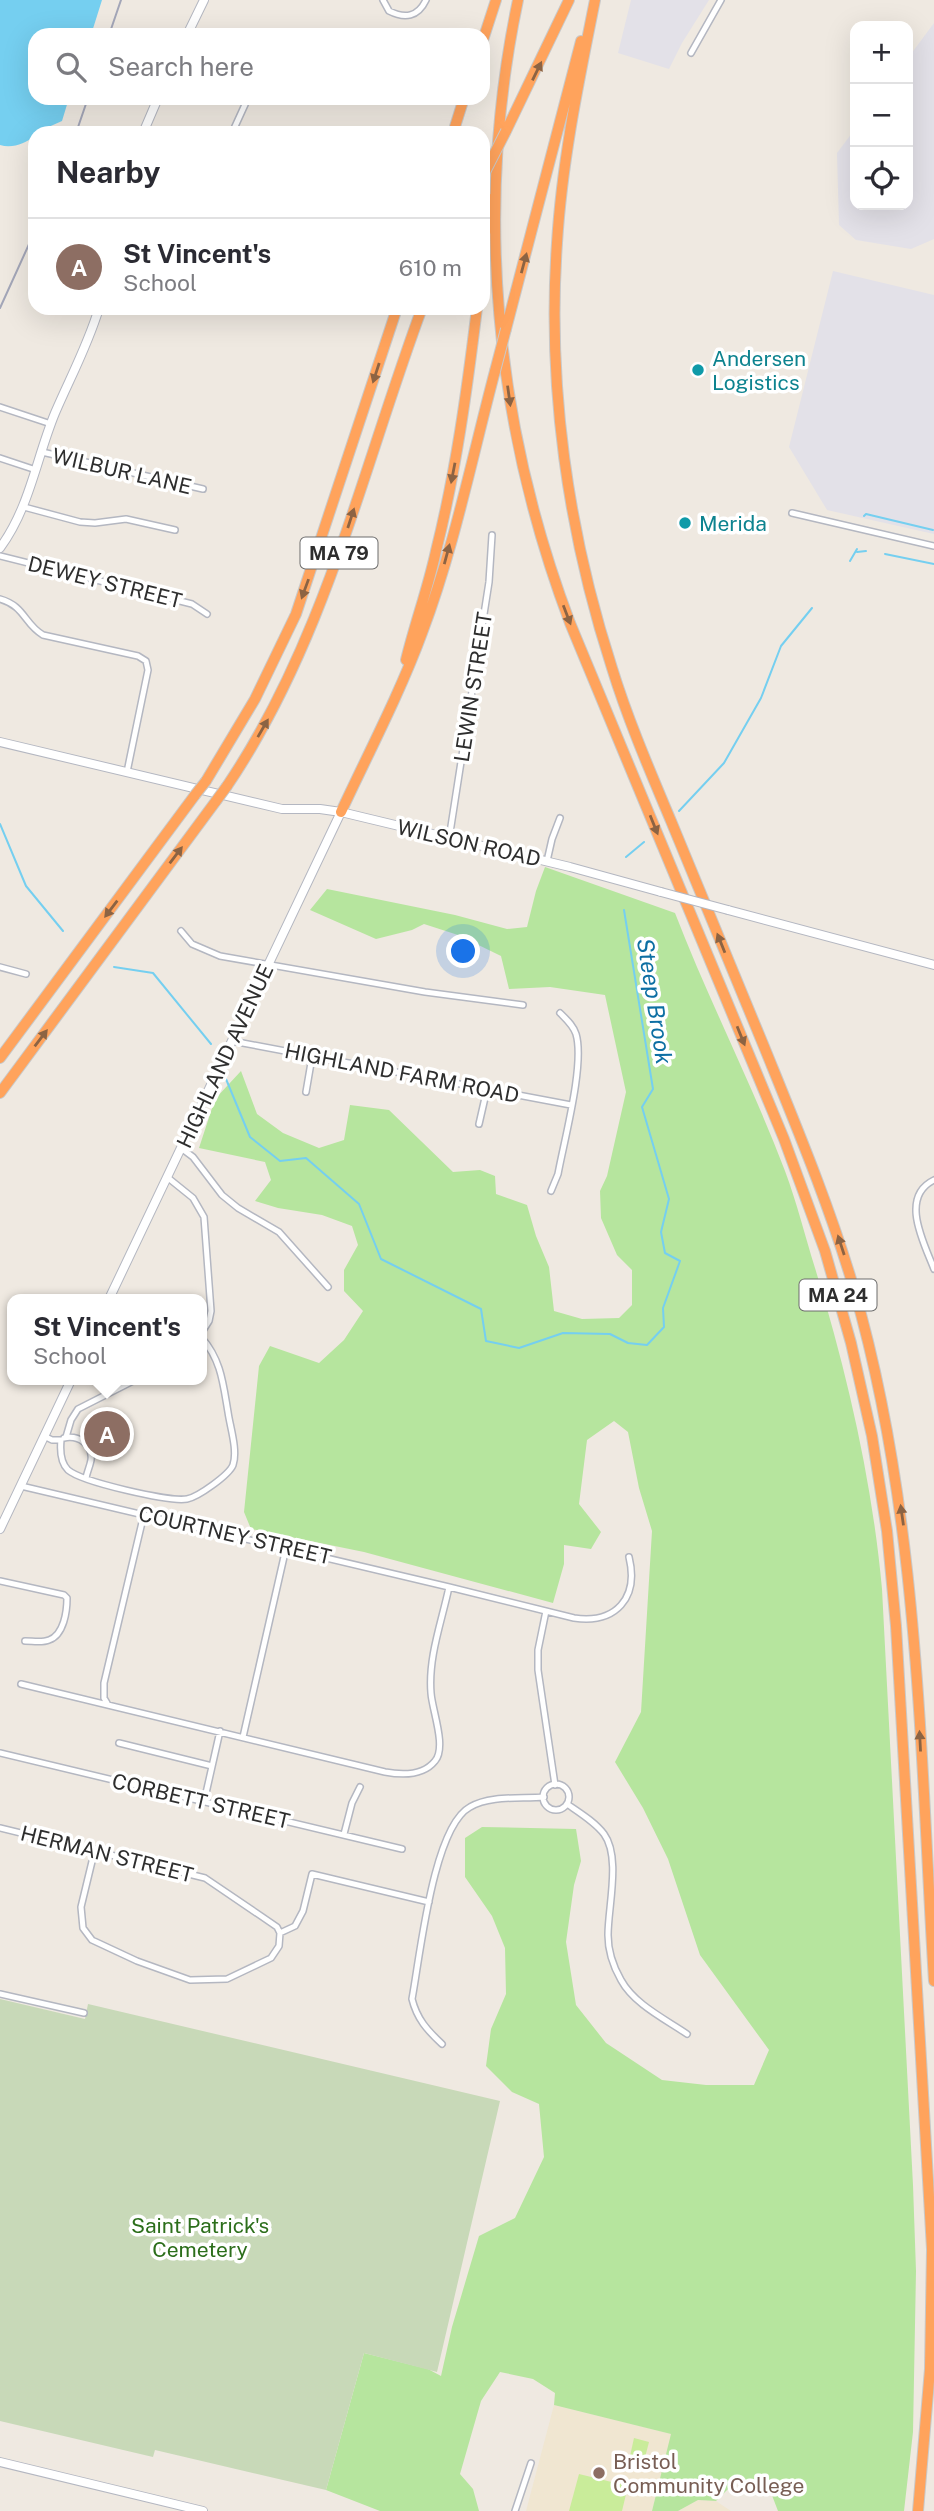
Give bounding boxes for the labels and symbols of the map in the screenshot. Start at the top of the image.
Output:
one-way arrow [531,61,542,81]
one-way arrow [519,252,529,273]
place label: Andersen Logistics [712,346,806,395]
marker: Andersen Logistics [690,362,706,378]
one-way arrow [370,363,381,384]
one-way arrow [503,385,514,407]
street label: WILBUR LANE [50,443,194,499]
one-way arrow [447,462,458,484]
one-way arrow [346,508,357,529]
place label: Merida [699,511,767,536]
marker: Merida [677,515,693,531]
road number: MA 79 [300,538,378,568]
one-way arrow [442,543,453,565]
street label: DEWEY STREET [25,551,185,613]
one-way arrow [299,579,310,600]
one-way arrow [562,605,573,626]
street label: LEWIN STREET [449,610,497,764]
one-way arrow [257,718,269,737]
street label: WILSON ROAD [395,814,543,872]
one-way arrow [649,815,660,836]
one-way arrow [169,846,183,864]
one-way arrow [104,900,118,918]
one-way arrow [715,932,726,953]
your location [446,934,480,968]
water label: Steep Brook [632,936,678,1067]
street label: HIGHLAND AVENUE [171,960,279,1152]
one-way arrow [736,1025,747,1046]
one-way arrow [33,1029,47,1047]
street label: HIGHLAND FARM ROAD [283,1038,521,1108]
one-way arrow [835,1235,845,1256]
road number: MA 24 [800,1280,876,1310]
pin: A [84,1408,130,1460]
street label: COURTNEY STREET [136,1501,334,1569]
one-way arrow [896,1503,907,1525]
one-way arrow [914,1730,925,1752]
street label: CORBETT STREET [110,1768,292,1834]
street label: HERMAN STREET [18,1820,196,1888]
park label: Saint Patrick's Cemetery [131,2213,269,2262]
place label: Bristol Community College [613,2449,804,2498]
marker: Bristol Community College [591,2465,607,2481]

